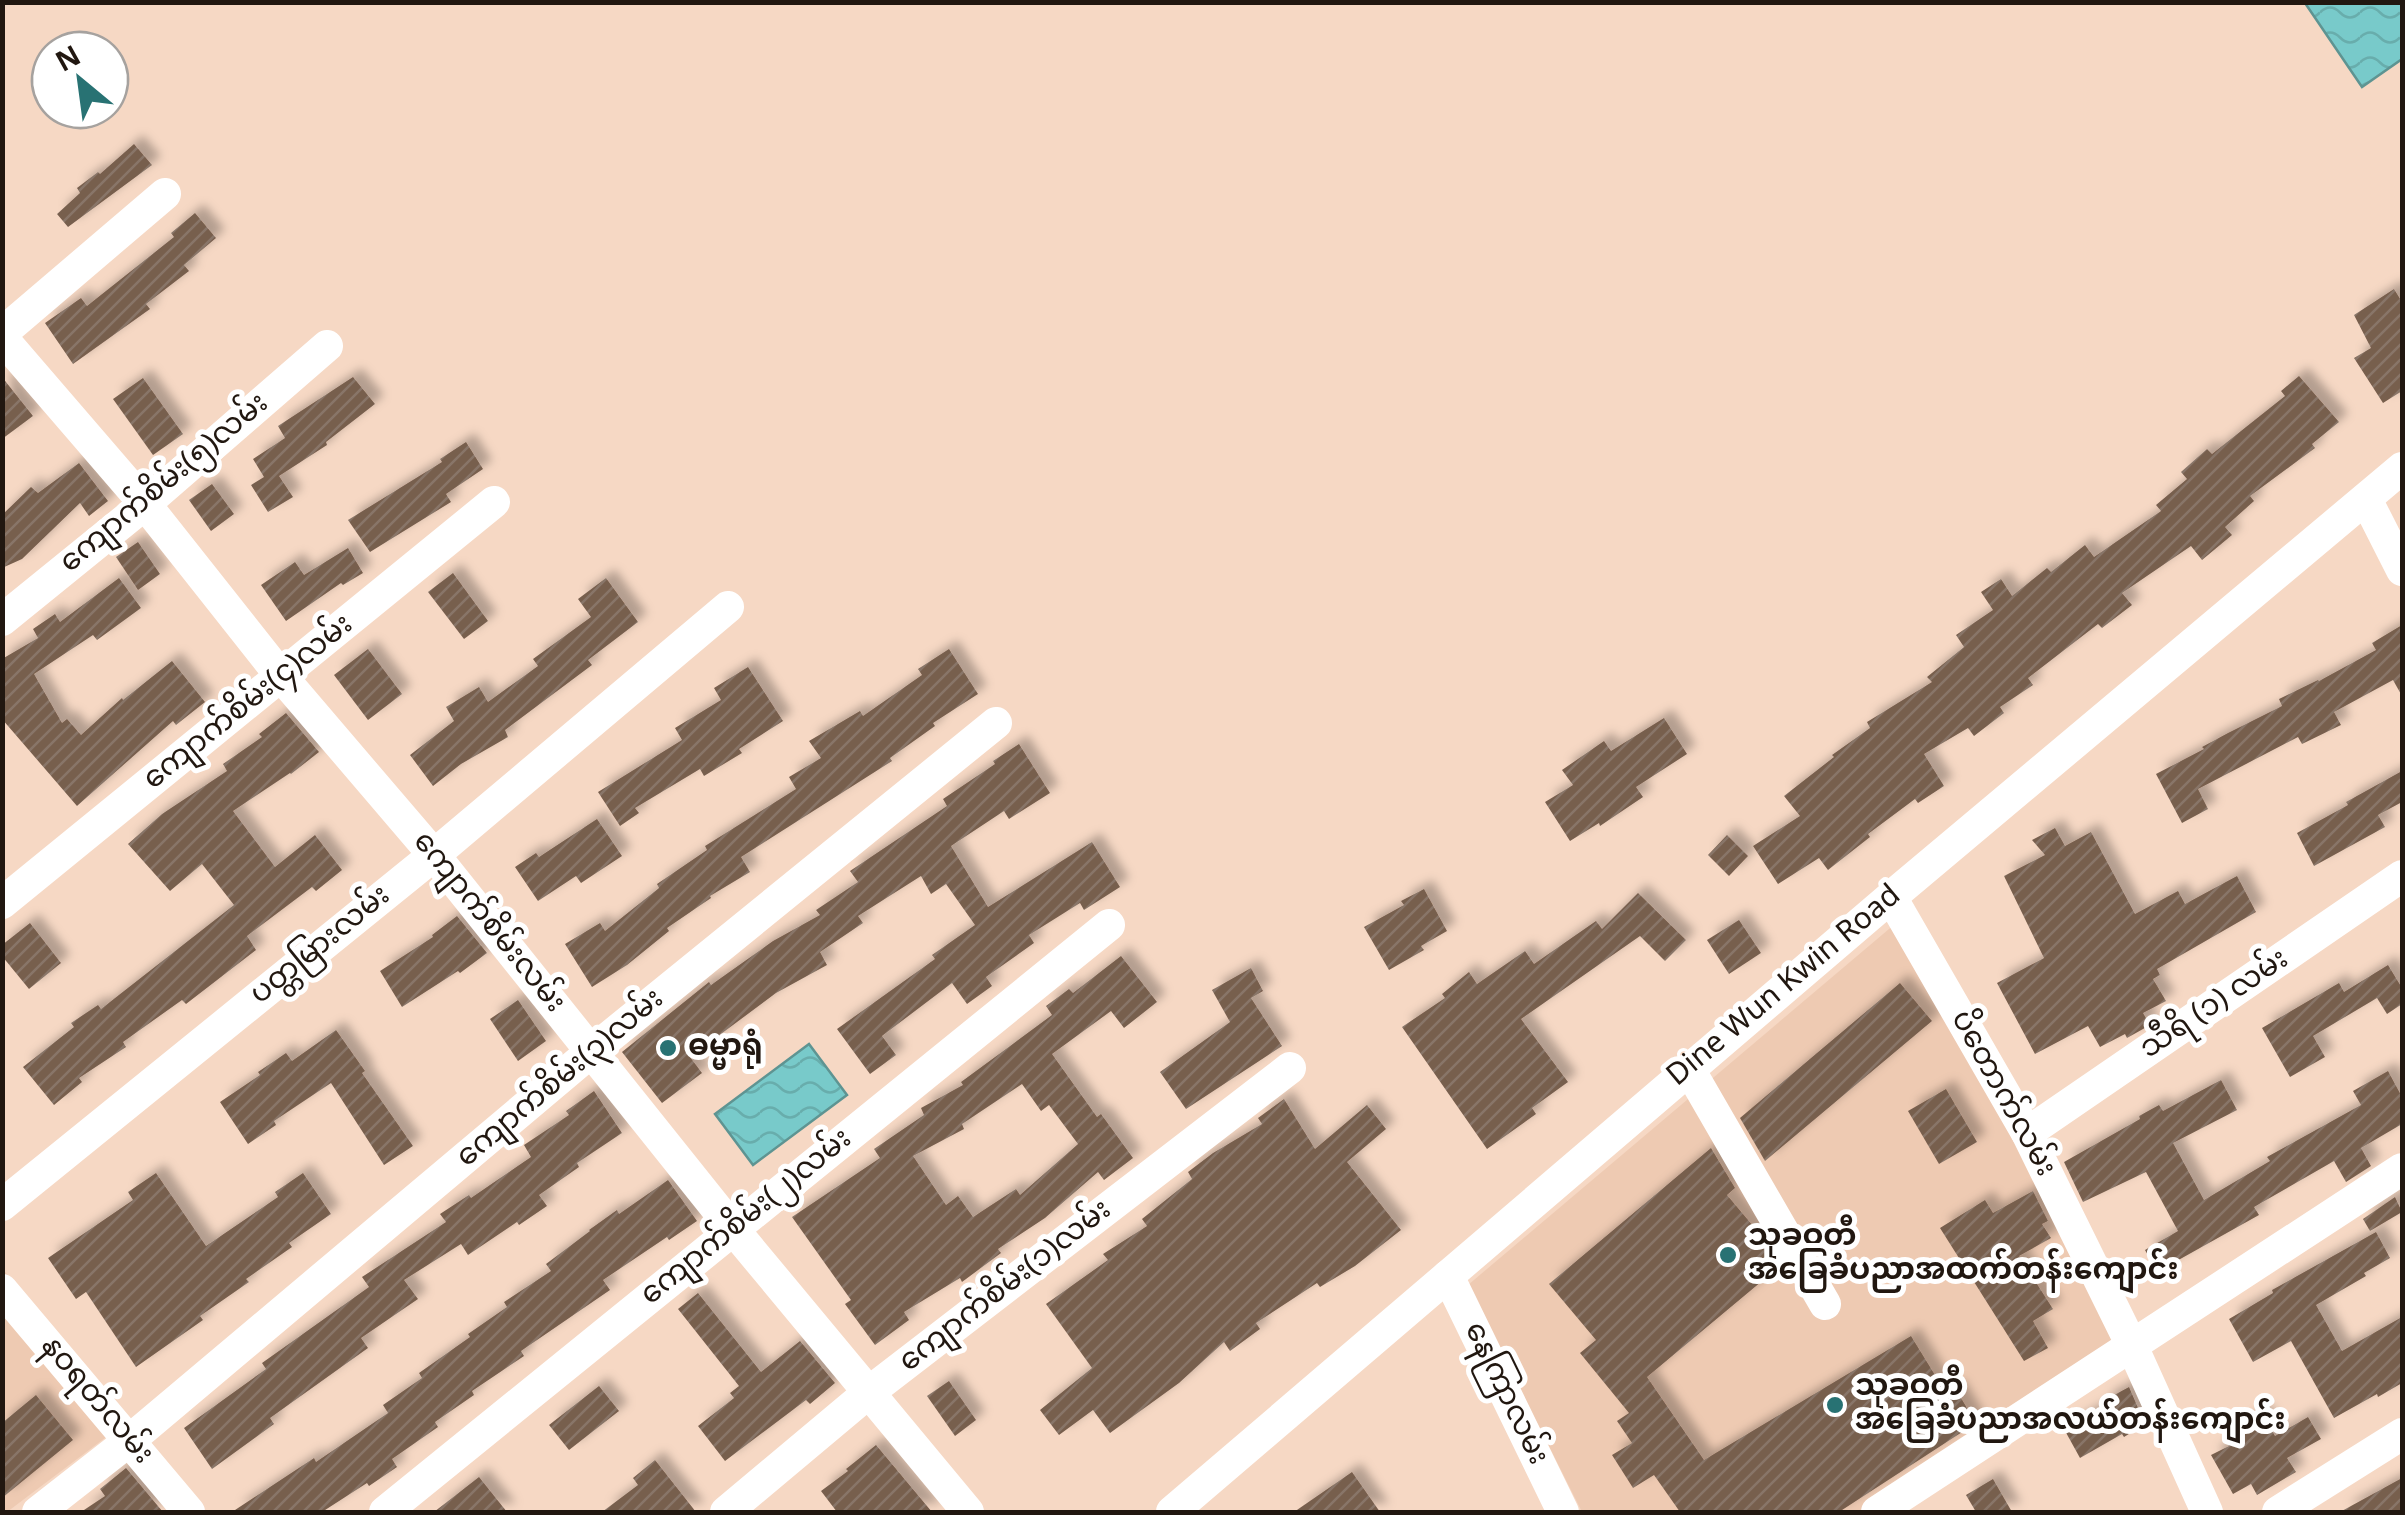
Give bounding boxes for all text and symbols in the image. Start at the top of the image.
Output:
text: N [45,29,94,93]
north arrow [30,30,130,130]
street label: ကျောက်စိမ်း(၅)လမ်း [44,375,286,593]
street label: ကျောက်စိမ်း(၄)လမ်း [128,596,370,810]
street label: ကျောက်စိမ်းလမ်း [392,816,584,1030]
street label: ပတ္တမြားလမ်း [234,867,408,1025]
street label: Dine Wun Kwin Road [1651,867,1919,1107]
street label: သီရိ (၁) လမ်း [2126,930,2304,1080]
street label: ကျောက်စိမ်း(၃)လမ်း [441,970,681,1188]
street label: ပိတောက်လမ်း [1928,997,2076,1191]
place label: ဓမ္မာရုံ [688,1015,763,1081]
marker: ဓမ္မာရုံ [657,1037,679,1059]
street label: ကျောက်စိမ်း(၂)လမ်း [625,1110,869,1326]
street label: ကျောက်စိမ်း(၁)လမ်း [883,1181,1129,1393]
place label: သုခဝတီ အခြေခံပညာအထက်တန်းကျောင်း [1748,1205,2179,1305]
marker: သုခဝတီ အခြေခံပညာအထက်တန်းကျောင်း [1717,1244,1739,1266]
street label: နေကြာလမ်း [1442,1310,1568,1478]
street label: နဝရတ်လမ်း [21,1320,171,1482]
place label: သုခဝတီ အခြေခံပညာအလယ်တန်းကျောင်း [1855,1355,2286,1455]
marker: သုခဝတီ အခြေခံပညာအလယ်တန်းကျောင်း [1824,1394,1846,1416]

